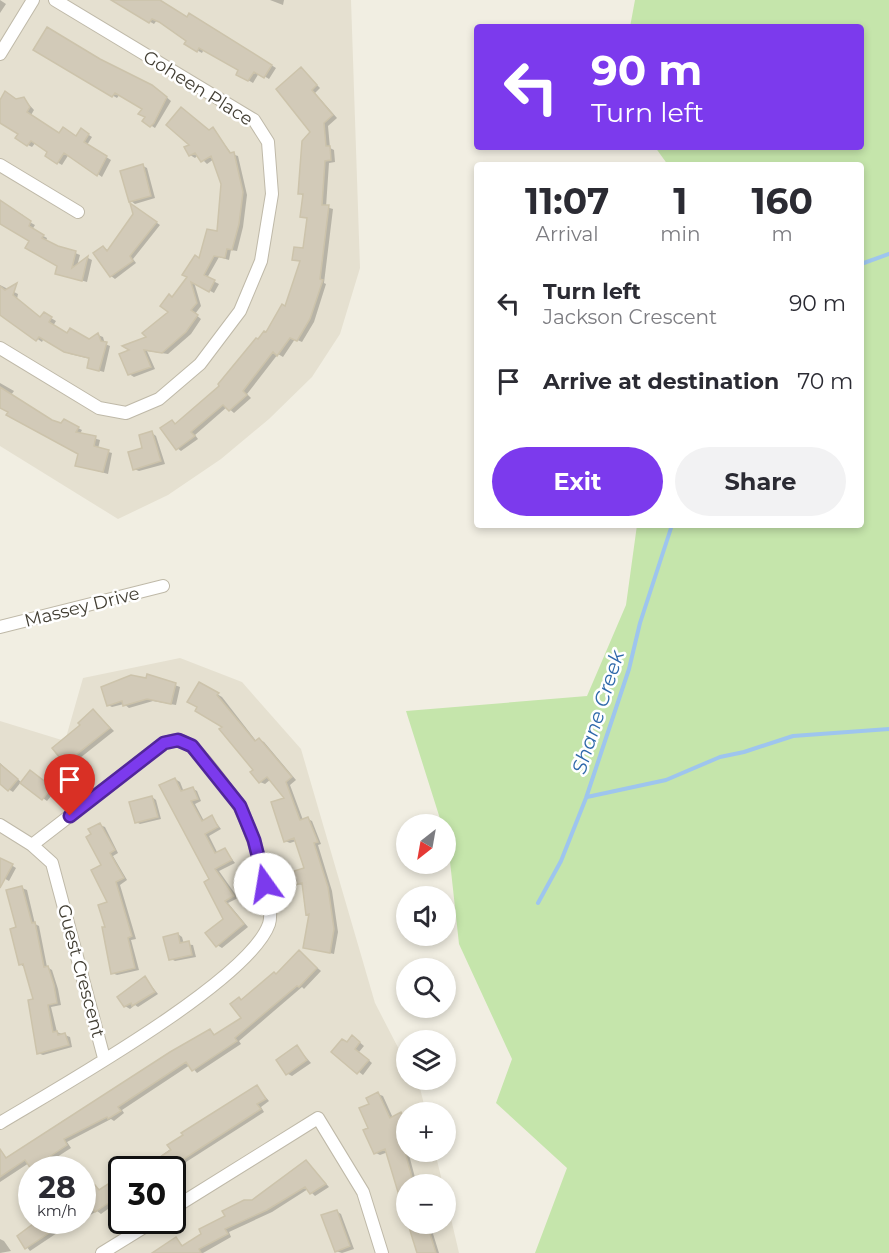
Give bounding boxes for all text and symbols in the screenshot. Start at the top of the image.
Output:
text: 90 m [591,44,702,96]
street label: Goheen Place [139,45,257,131]
icon: left [492,48,570,126]
text: Turn left [591,96,704,129]
text: 11:07 [525,179,609,223]
text: 1 [673,179,687,223]
text: 160 [751,179,813,223]
text: Arrival [536,222,599,246]
text: min [660,222,700,246]
text: m [772,222,793,246]
text: Turn left [543,278,641,305]
icon: left [492,287,525,320]
text: 90 m [789,290,846,317]
text: Jackson Crescent [543,305,717,329]
icon: arrive [492,365,525,398]
text: Arrive at destination [543,368,779,395]
text: 70 m [797,368,853,395]
button: Exit [492,447,663,516]
button: Share [675,447,846,516]
street label: Massey Drive [22,582,142,632]
water label: Shane Creek [567,646,630,777]
pin [44,754,95,816]
icon: arrive [53,763,86,796]
north arrow [396,814,456,874]
map controls [396,814,456,1234]
position arrow [233,852,297,916]
button: sound [396,886,456,946]
street label: Guest Crescent [53,902,109,1040]
button: search [396,958,456,1018]
button: layers [396,1030,456,1090]
button: + [396,1102,456,1162]
speed limit sign: 30 [108,1156,186,1234]
text: 28 [38,1169,76,1206]
button: − [396,1174,456,1234]
text: km/h [37,1201,77,1220]

